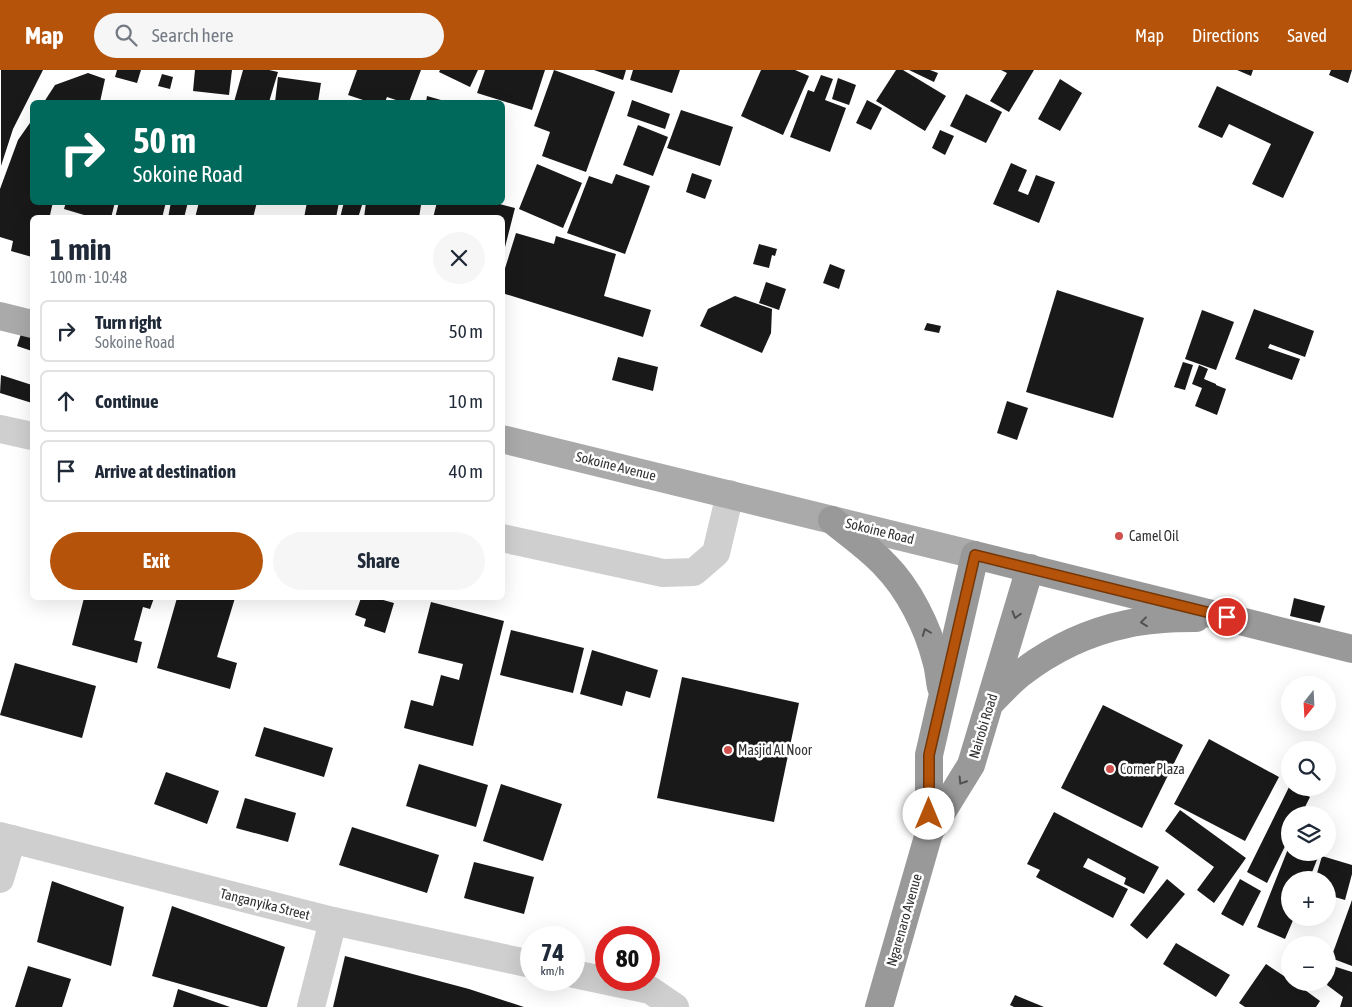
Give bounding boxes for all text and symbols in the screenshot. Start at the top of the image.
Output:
search box [94,13,444,58]
icon: search [112,21,140,49]
text: Map [25,22,64,49]
text: Search here [152,24,234,46]
text: Map [1135,25,1164,46]
text: Directions [1192,25,1259,46]
text: Saved [1287,25,1327,46]
icon: right [50,120,115,185]
text: 50 m [133,120,196,160]
text: Sokoine Road [133,161,243,187]
text: 1 min [50,232,111,266]
button: close [433,232,485,284]
text: 100 m · 10:48 [50,268,127,286]
text: Turn right [95,311,162,333]
icon: right [52,317,80,345]
text: 50 m [449,320,483,342]
text: Sokoine Road [95,333,175,351]
icon: ahead [52,387,80,415]
text: Continue [95,390,159,412]
text: 10 m [449,390,483,412]
street label: Sokoine Avenue [574,448,658,484]
icon: arrive [52,457,80,485]
text: Arrive at destination [95,460,236,482]
text: 40 m [449,460,483,482]
street label: Sokoine Road [844,515,916,547]
place label: Camel Oil [1129,528,1179,544]
marker: Camel Oil [1113,530,1125,542]
button: Exit [50,532,263,590]
button: Share [273,532,485,590]
pin [1206,596,1248,638]
icon: arrive [1213,603,1241,631]
one-way arrow [1011,610,1021,618]
one-way arrow [1139,616,1148,626]
one-way arrow [922,628,932,636]
north arrow [1281,676,1336,731]
map controls [1281,676,1336,991]
street label: Nairobi Road [966,692,1000,760]
button: search [1281,741,1336,796]
place label: Masjid Al Noor [738,742,813,758]
marker: Masjid Al Noor [722,744,734,756]
place label: Corner Plaza [1120,761,1185,777]
marker: Corner Plaza [1104,763,1116,775]
one-way arrow [958,775,968,784]
position arrow [902,787,954,839]
button: layers [1281,806,1336,861]
button: + [1281,871,1336,926]
street label: Ngarenaro Avenue [883,872,925,968]
street label: Tanganyika Street [219,885,311,923]
speed limit sign: 80 [595,926,660,991]
button: − [1281,936,1336,991]
text: 74 [541,938,564,966]
text: km/h [541,964,564,978]

